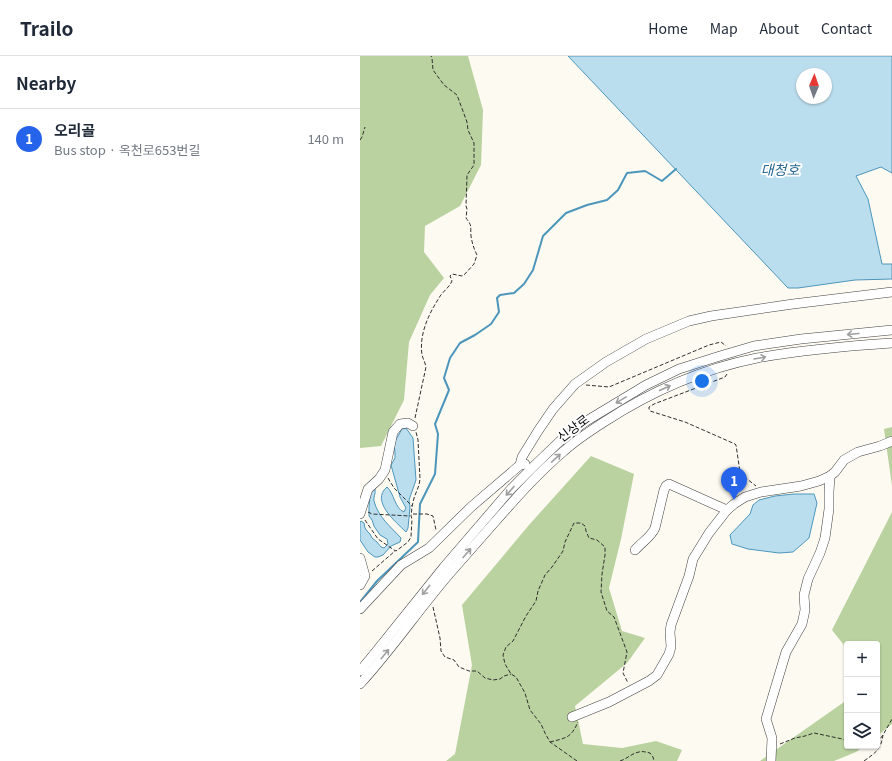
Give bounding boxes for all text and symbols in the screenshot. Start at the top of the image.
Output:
text: Trailo [20,14,73,41]
text: Home [648,18,688,38]
text: Map [710,18,738,38]
text: About [760,18,799,38]
text: Contact [821,18,872,38]
north arrow [796,68,832,104]
text: Nearby [16,70,76,95]
text: 오리골 [54,119,95,140]
text: 1 [25,129,33,148]
text: 140 m [307,129,344,148]
text: Bus stop · 옥천로653번길 [54,140,200,159]
water label: 대청호 [761,159,800,179]
one-way arrow [847,330,860,337]
one-way arrow [753,354,766,362]
your location [692,371,712,391]
one-way arrow [658,384,670,391]
one-way arrow [615,396,627,404]
street label: 신상로 [553,409,593,446]
one-way arrow [551,453,561,463]
pin: 1 [721,467,747,500]
one-way arrow [506,485,515,495]
one-way arrow [463,548,472,558]
one-way arrow [422,584,430,595]
map controls [844,641,880,749]
button: + [844,641,880,677]
one-way arrow [381,649,390,659]
button: − [844,677,880,713]
button: layers [844,713,880,749]

